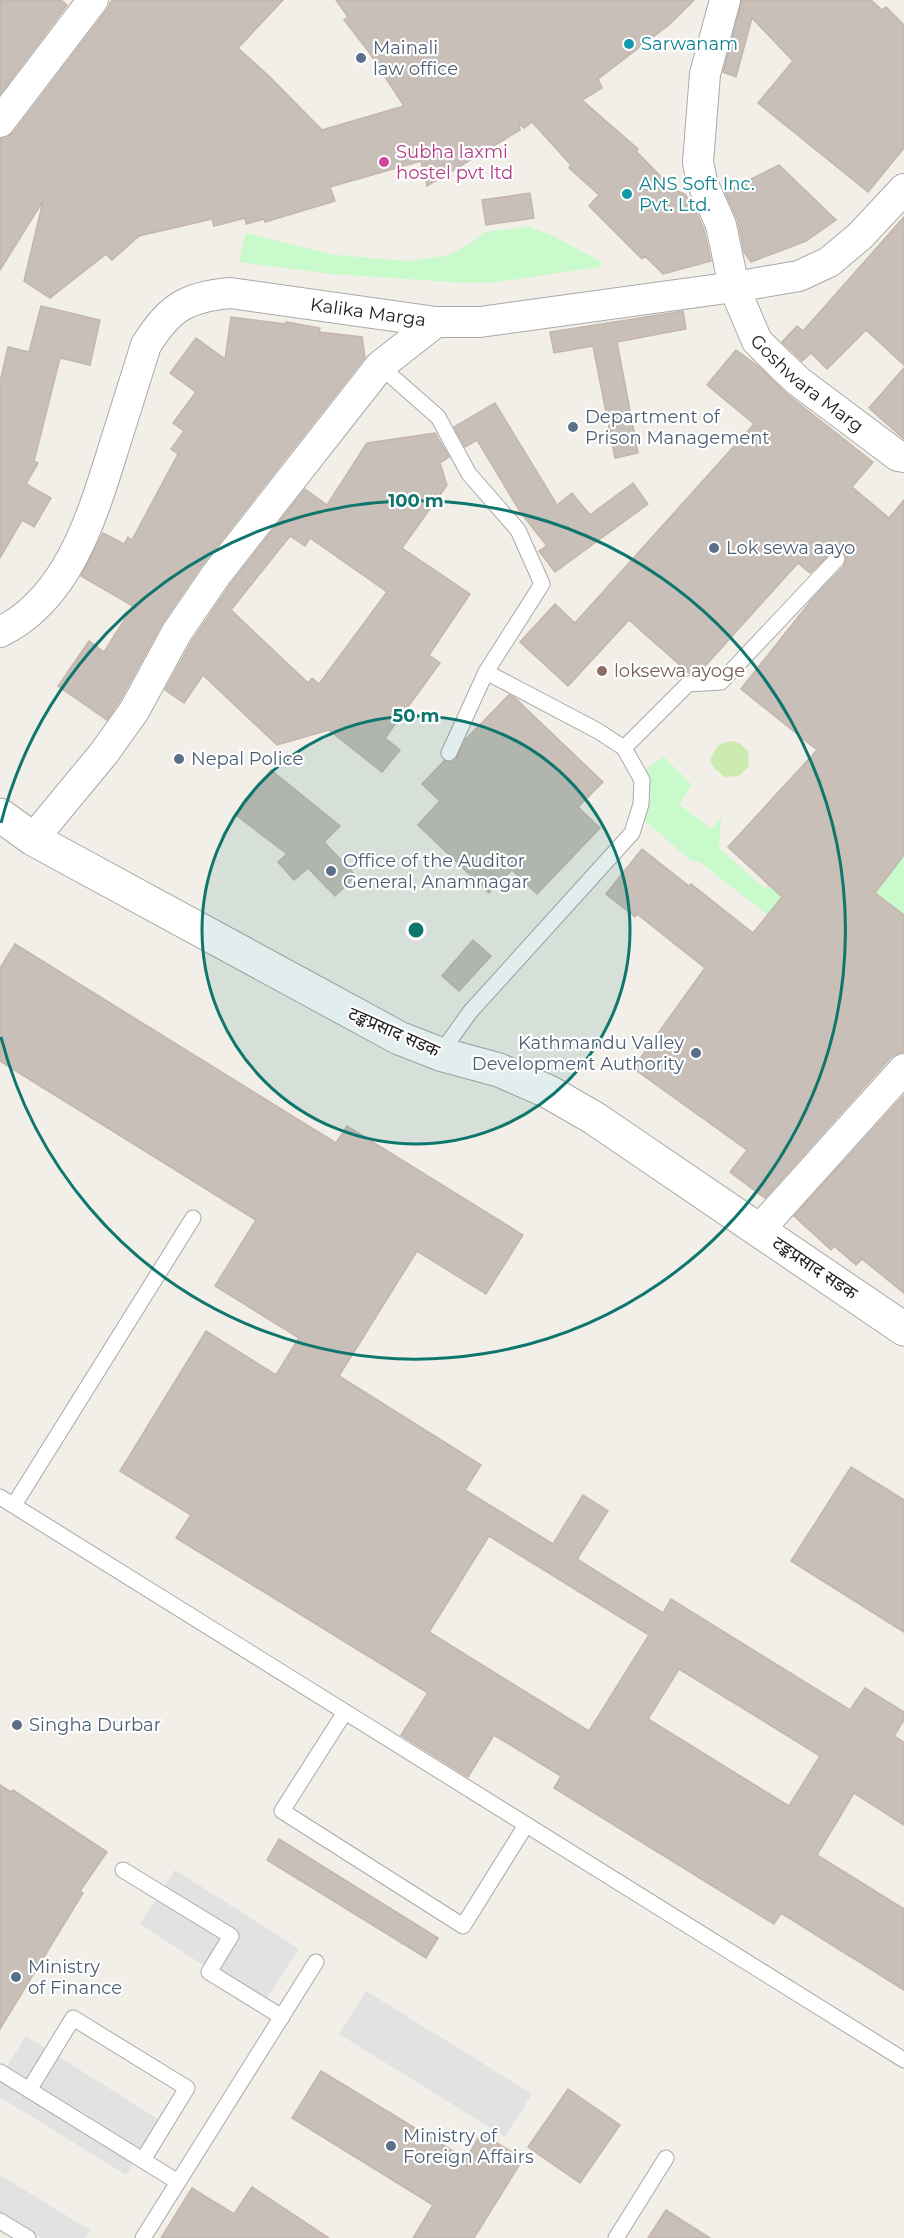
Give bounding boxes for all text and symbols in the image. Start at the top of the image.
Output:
place label: Sarwanam [641,33,738,55]
place label: Mainali law office [373,37,458,80]
marker: Sarwanam [622,37,636,51]
marker: Mainali law office [354,51,368,65]
place label: Subha laxmi hostel pvt ltd [396,141,513,184]
marker: Subha laxmi hostel pvt ltd [377,155,391,169]
place label: ANS Soft Inc. Pvt. Ltd. [639,173,755,216]
marker: ANS Soft Inc. Pvt. Ltd. [620,187,634,201]
street label: Kalika Marga [309,293,427,331]
street label: Goshwara Marg [746,330,868,437]
place label: Department of Prison Management [585,406,770,449]
marker: Department of Prison Management [566,420,580,434]
text: 100 m [388,490,444,512]
place label: Lok sewa aayo [726,537,855,559]
marker: Lok sewa aayo [707,541,721,555]
place label: loksewa ayoge [614,660,745,682]
marker: loksewa ayoge [595,664,609,678]
text: 50 m [393,705,439,727]
place label: Nepal Police [191,748,303,770]
marker: Nepal Police [172,752,186,766]
place label: Office of the Auditor General, Anamnagar [343,850,529,893]
marker: Office of the Auditor General, Anamnagar [324,864,338,878]
centre of rings [406,920,426,940]
street label: टङ्कप्रसाद सडक [345,1002,444,1062]
place label: Kathmandu Valley Development Authority [472,1032,684,1075]
marker: Kathmandu Valley Development Authority [689,1046,703,1060]
street label: टङ्कप्रसाद सडक [768,1232,863,1305]
place label: Singha Durbar [29,1714,161,1736]
marker: Singha Durbar [10,1718,24,1732]
place label: Ministry of Finance [28,1956,122,1999]
marker: Ministry of Finance [9,1970,23,1984]
place label: Ministry of Foreign Affairs [403,2125,534,2168]
marker: Ministry of Foreign Affairs [384,2139,398,2153]

